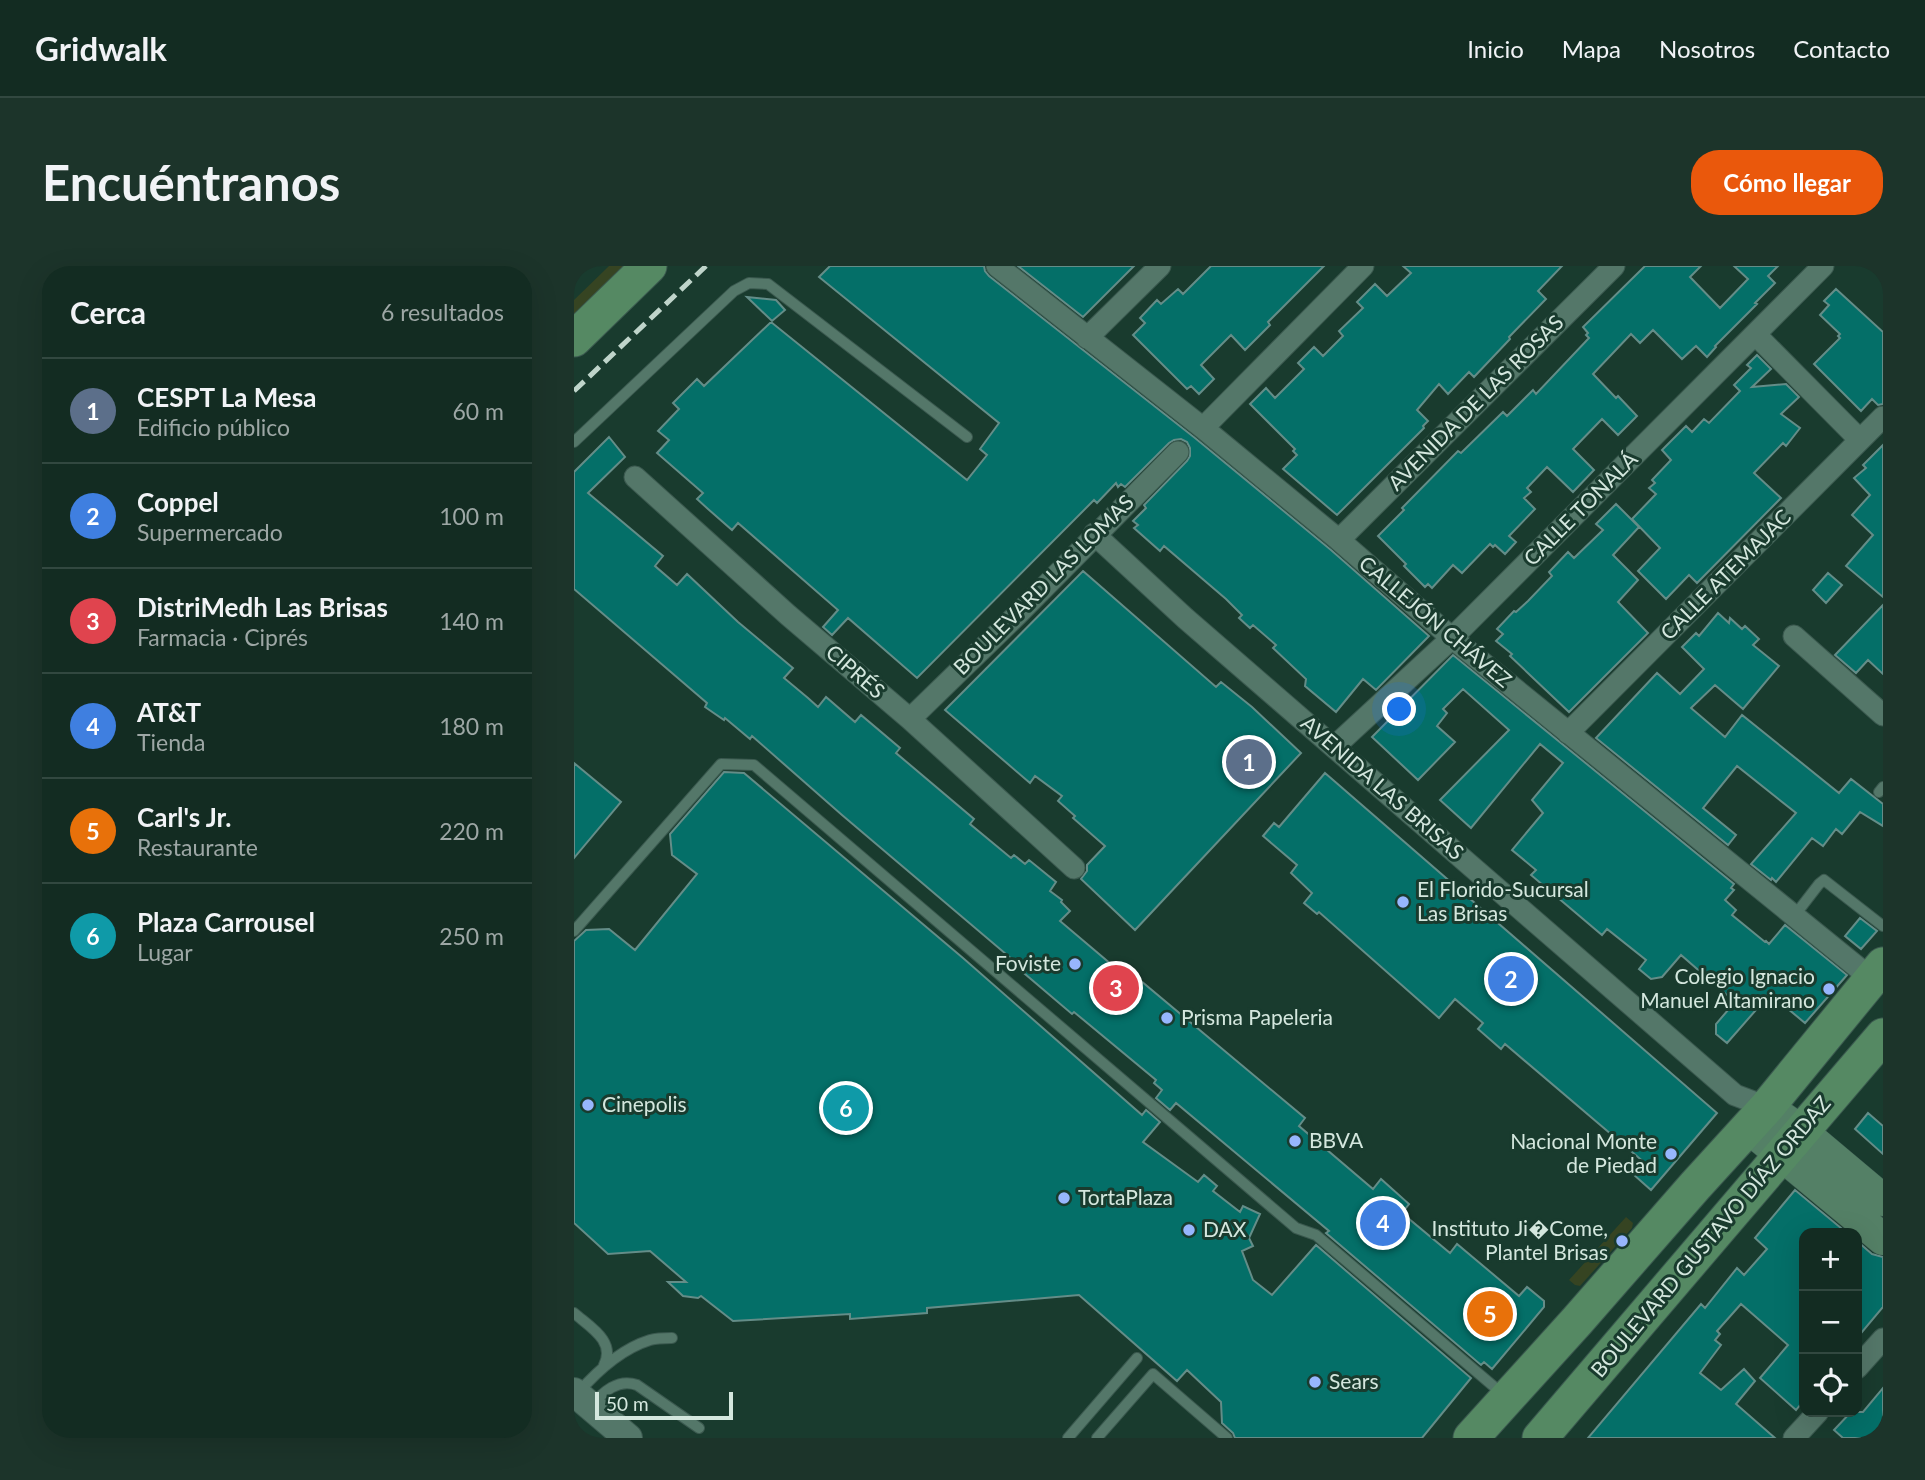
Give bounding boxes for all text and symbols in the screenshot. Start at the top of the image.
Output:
text: Gridwalk [35,28,167,68]
text: Inicio [1467,34,1524,63]
text: Mapa [1562,34,1621,63]
text: Nosotros [1659,34,1755,63]
text: Contacto [1793,34,1890,63]
button: Cómo llegar [1691,150,1883,215]
text: Encuéntranos [42,153,340,211]
text: Cerca [70,294,146,330]
text: 6 resultados [381,298,504,326]
street label: AVENIDA DE LAS ROSAS [1382,309,1568,495]
text: CESPT La Mesa [137,381,316,413]
text: 1 [86,397,100,425]
text: 60 m [453,397,504,425]
text: Edificio público [137,413,290,441]
street label: CALLE TONALÁ [1518,445,1643,570]
text: Coppel [137,486,219,518]
street label: BOULEVARD LAS LOMAS [948,489,1138,679]
text: 2 [86,502,100,530]
text: 100 m [439,502,504,530]
street label: CALLE ATEMAJAC [1655,504,1795,644]
text: Supermercado [137,518,283,546]
street label: CALLEJÓN CHÁVEZ [1355,550,1517,692]
text: DistriMedh Las Brisas [137,591,388,623]
text: 3 [86,607,100,635]
text: 140 m [439,607,504,635]
text: Farmacia · Ciprés [137,623,308,651]
street label: CIPRÉS [822,639,890,703]
your location [1382,692,1416,726]
text: AT&T [137,696,201,728]
street label: AVENIDA LAS BRISAS [1297,710,1469,864]
text: 4 [86,712,100,740]
text: 180 m [439,712,504,740]
text: Tienda [137,728,205,756]
pin: 1 [1226,736,1272,788]
text: Carl's Jr. [137,801,231,833]
text: 5 [86,817,100,845]
text: 220 m [439,817,504,845]
text: Restaurante [137,833,258,861]
place label: El Florido-Sucursal Las Brisas [1417,876,1589,925]
marker: El Florido-Sucursal Las Brisas [1395,894,1411,910]
text: Plaza Carrousel [137,906,315,938]
text: 6 [86,922,100,950]
text: 250 m [439,922,504,950]
text: Lugar [137,938,193,966]
place label: Foviste [995,950,1061,975]
pin: 2 [1488,953,1534,1005]
marker: Foviste [1067,956,1083,972]
pin: 3 [1093,962,1139,1014]
place label: Colegio Ignacio Manuel Altamirano [1640,963,1815,1012]
marker: Colegio Ignacio Manuel Altamirano [1821,981,1837,997]
place label: Prisma Papeleria [1181,1004,1333,1029]
marker: Prisma Papeleria [1159,1010,1175,1026]
pin: 6 [823,1082,869,1134]
street label: BOULEVARD GUSTAVO DÍAZ ORDAZ [1585,1090,1835,1382]
place label: Cinepolis [602,1091,687,1116]
marker: Cinepolis [580,1097,596,1113]
place label: BBVA [1309,1127,1364,1152]
place label: Nacional Monte de Piedad [1510,1128,1657,1177]
marker: BBVA [1287,1133,1303,1149]
marker: Nacional Monte de Piedad [1663,1146,1679,1162]
place label: TortaPlaza [1078,1184,1173,1209]
marker: TortaPlaza [1056,1190,1072,1206]
pin: 4 [1360,1197,1406,1249]
place label: Instituto Ji�Come, Plantel Brisas [1432,1215,1608,1264]
place label: DAX [1203,1216,1247,1241]
marker: DAX [1181,1222,1197,1238]
map controls [1799,1228,1862,1417]
button: + [1799,1228,1862,1291]
marker: Instituto Ji�Come, Plantel Brisas [1614,1233,1630,1249]
pin: 5 [1467,1288,1513,1340]
button: − [1799,1291,1862,1354]
button: locate [1799,1354,1862,1417]
place label: Sears [1329,1368,1379,1393]
marker: Sears [1307,1374,1323,1390]
scale bar [595,1389,733,1421]
text: 50 m [606,1392,649,1415]

